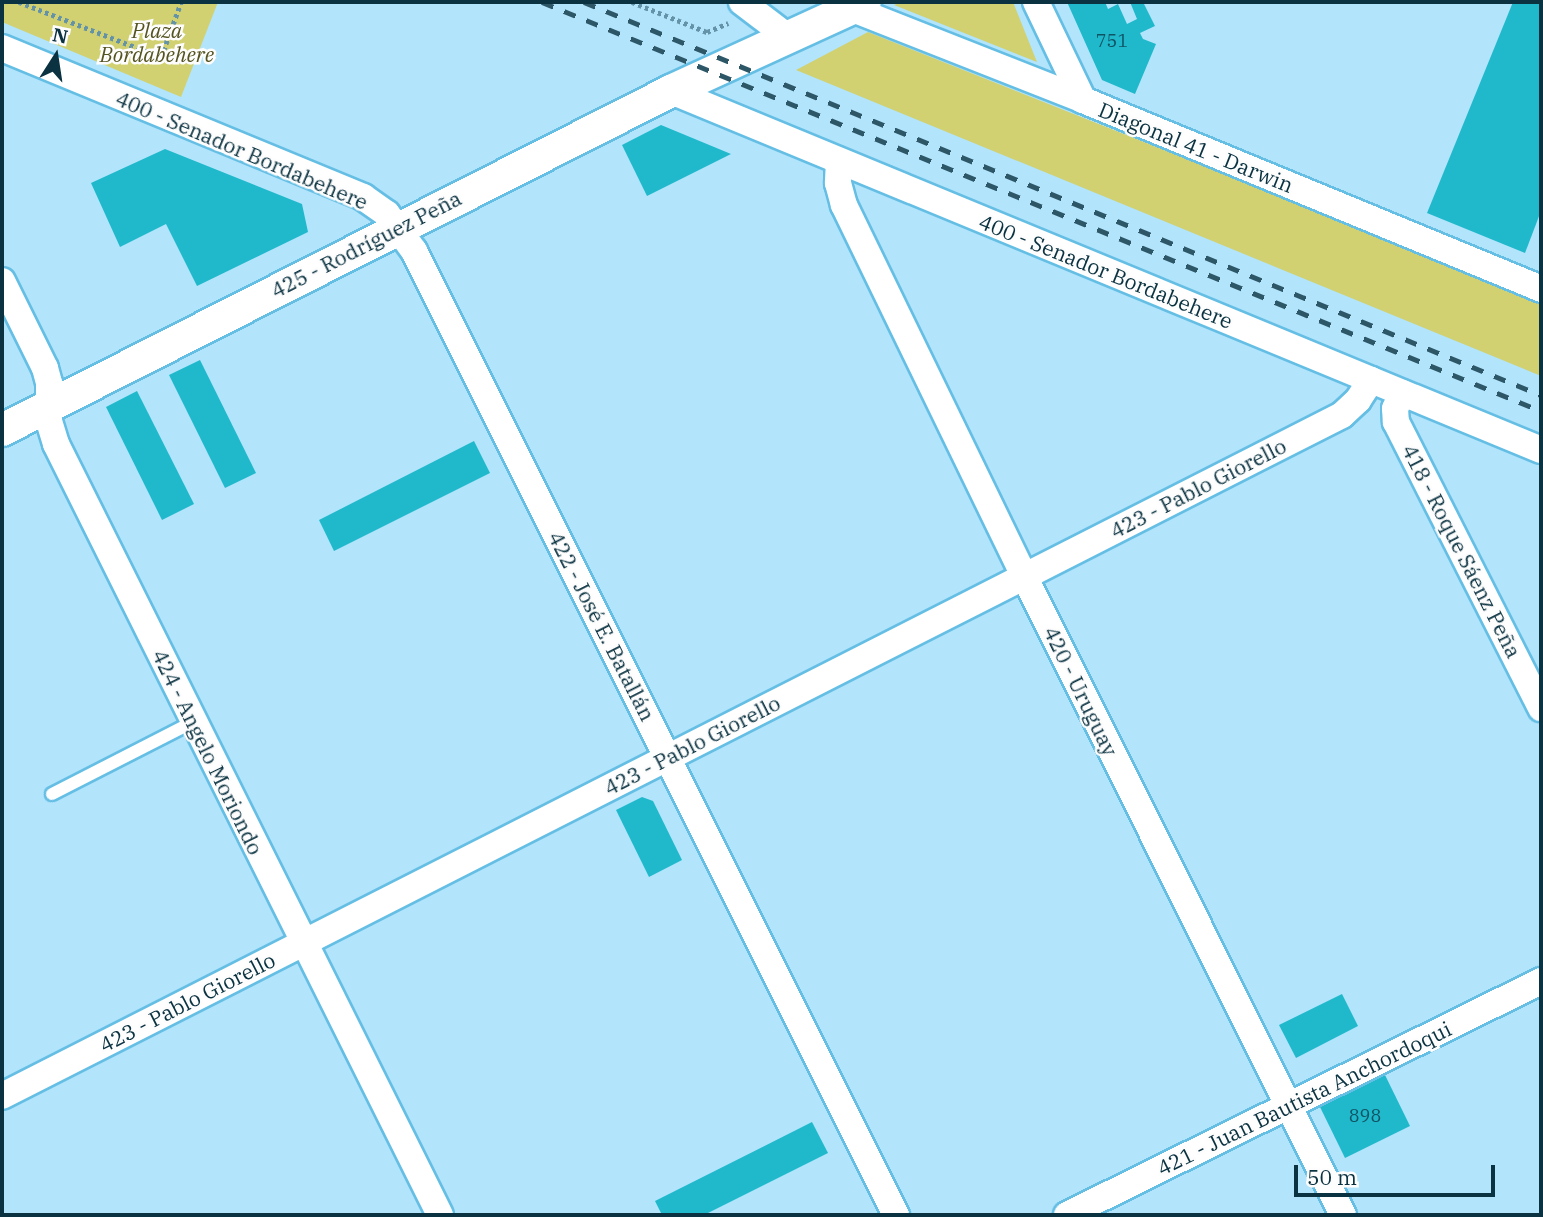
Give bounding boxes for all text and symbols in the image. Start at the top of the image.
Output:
park label: Plaza Bordabehere [100,17,214,67]
north arrow [21,21,91,91]
text: N [51,22,70,49]
house number: 751 [1096,30,1128,52]
street label: 400 - Senador Bordabehere [112,85,372,215]
street label: Diagonal 41 - Darwin [1095,96,1297,198]
street label: 425 - Rodríguez Peña [267,185,465,303]
street label: 400 - Senador Bordabehere [976,209,1236,333]
street label: 423 - Pablo Giorello [1106,433,1290,543]
street label: 418 - Roque Sáenz Peña [1397,440,1527,662]
street label: 422 - José E. Batallán [543,527,661,725]
street label: 420 - Uruguay [1039,622,1123,760]
street label: 424 - Angelo Moriondo [147,645,269,859]
street label: 423 - Pablo Giorello [600,690,784,800]
street label: 423 - Pablo Giorello [95,947,279,1057]
street label: 421 - Juan Bautista Anchordoqui [1153,1016,1455,1180]
house number: 898 [1349,1105,1381,1127]
scale bar [1298,1150,1499,1194]
text: 50 m [1307,1163,1357,1191]

